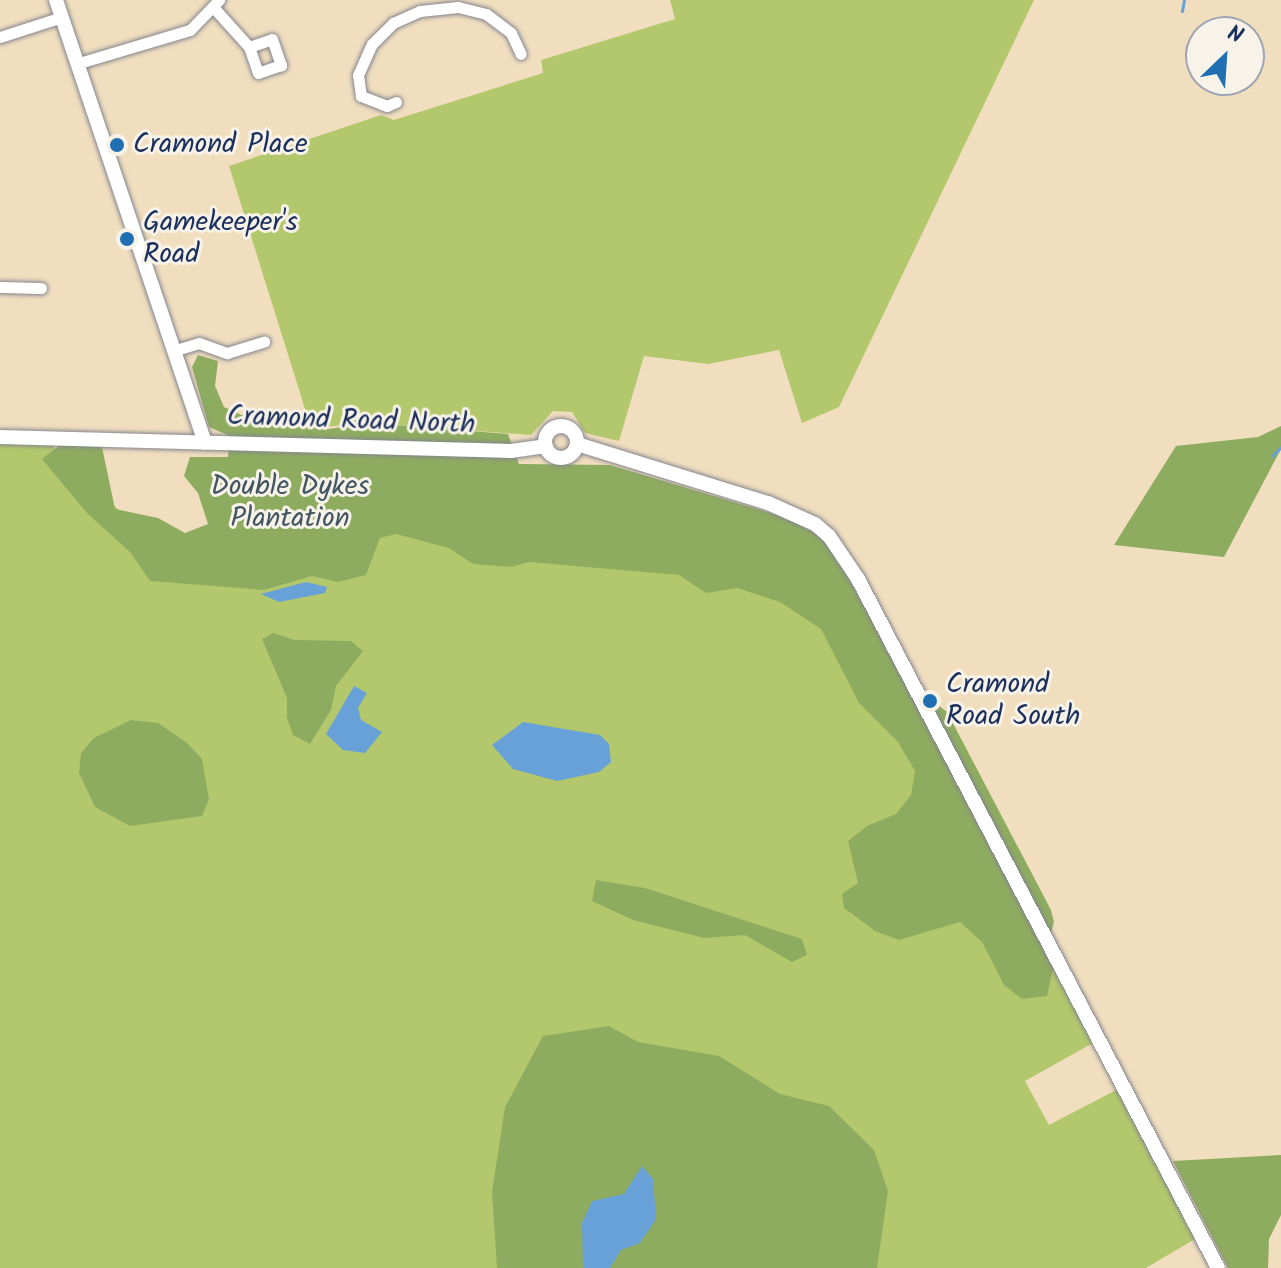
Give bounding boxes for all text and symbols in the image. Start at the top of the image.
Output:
north arrow [1185,16,1265,96]
text: N [1221,17,1248,54]
place label: Cramond Place [133,128,308,162]
marker: Cramond Place [108,136,126,154]
place label: Gamekeeper's Road [143,206,298,272]
marker: Gamekeeper's Road [118,230,136,248]
street label: Cramond Road North [226,400,476,442]
park label: Double Dykes Plantation [211,470,369,536]
place label: Cramond Road South [946,668,1080,734]
marker: Cramond Road South [921,692,939,710]

